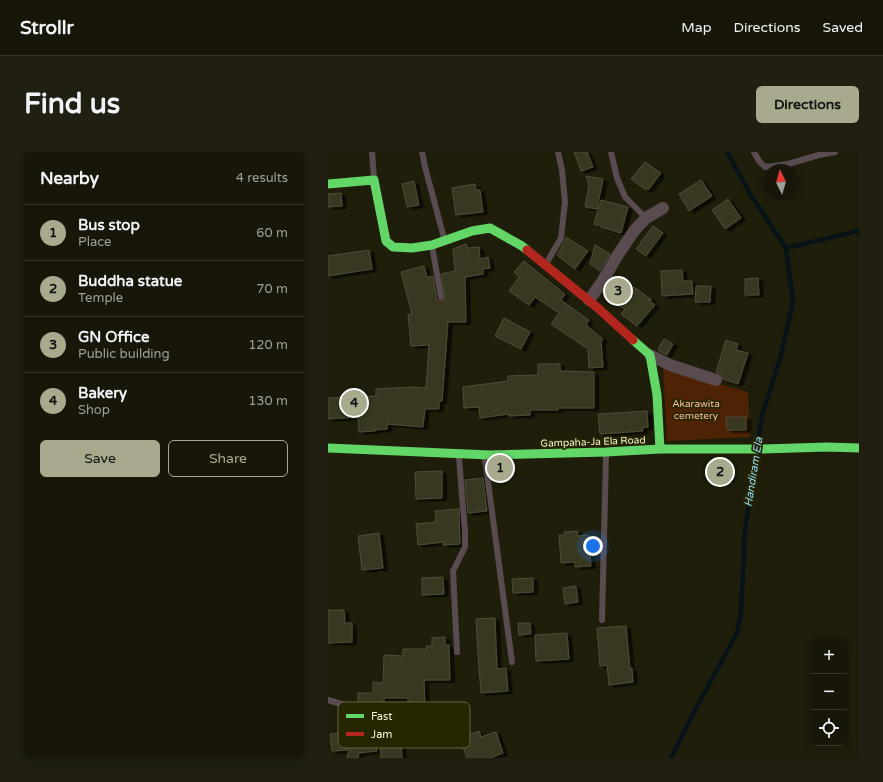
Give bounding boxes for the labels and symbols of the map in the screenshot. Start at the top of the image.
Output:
north arrow [763,164,799,200]
pin: 3 [605,276,631,306]
pin: 4 [341,388,367,418]
park label: Akarawita cemetery [672,398,720,422]
street label: Gampaha-Ja Ela Road [540,434,646,450]
water label: Handiram Ela [742,436,766,508]
pin: 1 [487,453,513,483]
pin: 2 [707,457,733,487]
your location [583,536,603,556]
legend [338,702,470,748]
text: Fast [371,710,392,723]
text: Jam [371,728,392,741]

